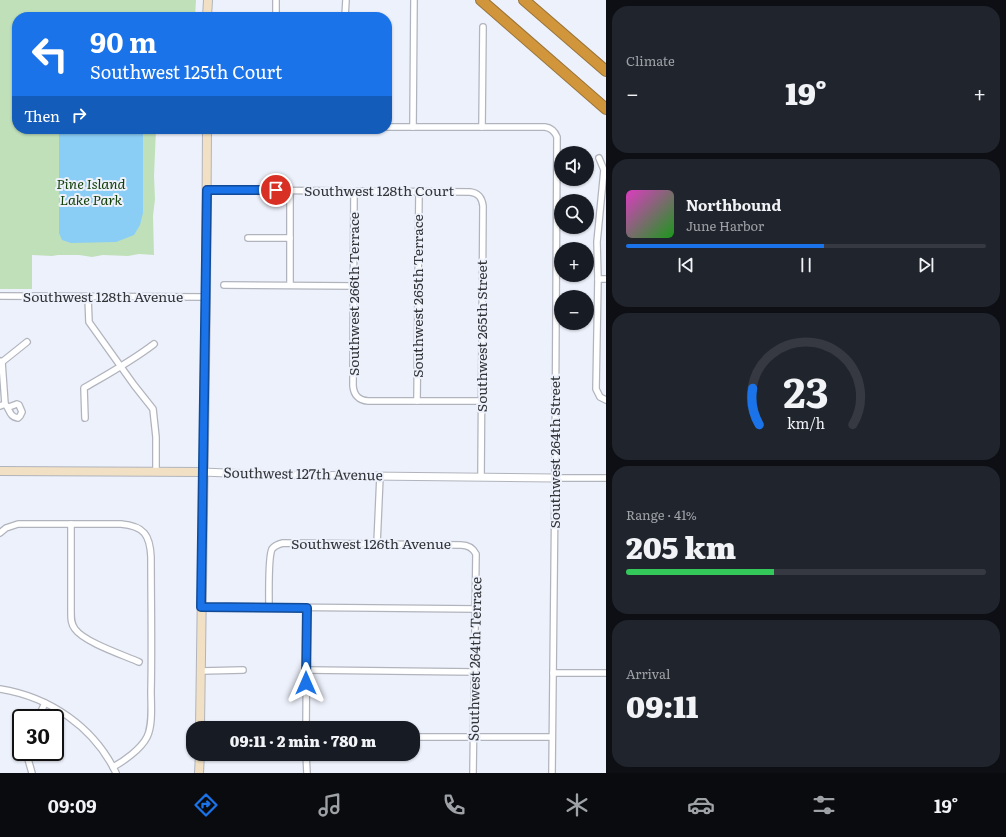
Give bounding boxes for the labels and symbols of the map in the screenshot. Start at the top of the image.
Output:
park label: Pine Island Lake Park [56,173,126,209]
pin [259,173,293,207]
street label: Southwest 128th Court [304,180,454,200]
street label: Southwest 266th Terrace [343,212,363,376]
street label: Southwest 265th Terrace [407,214,427,378]
street label: Southwest 265th Street [471,259,491,412]
street label: Southwest 128th Avenue [23,286,183,306]
street label: Southwest 264th Street [544,375,564,529]
street label: Southwest 127th Avenue [223,462,383,484]
street label: Southwest 126th Avenue [291,533,451,553]
street label: Southwest 264th Terrace [463,577,485,741]
position arrow [285,662,327,704]
speed limit sign: 30 [12,709,64,761]

